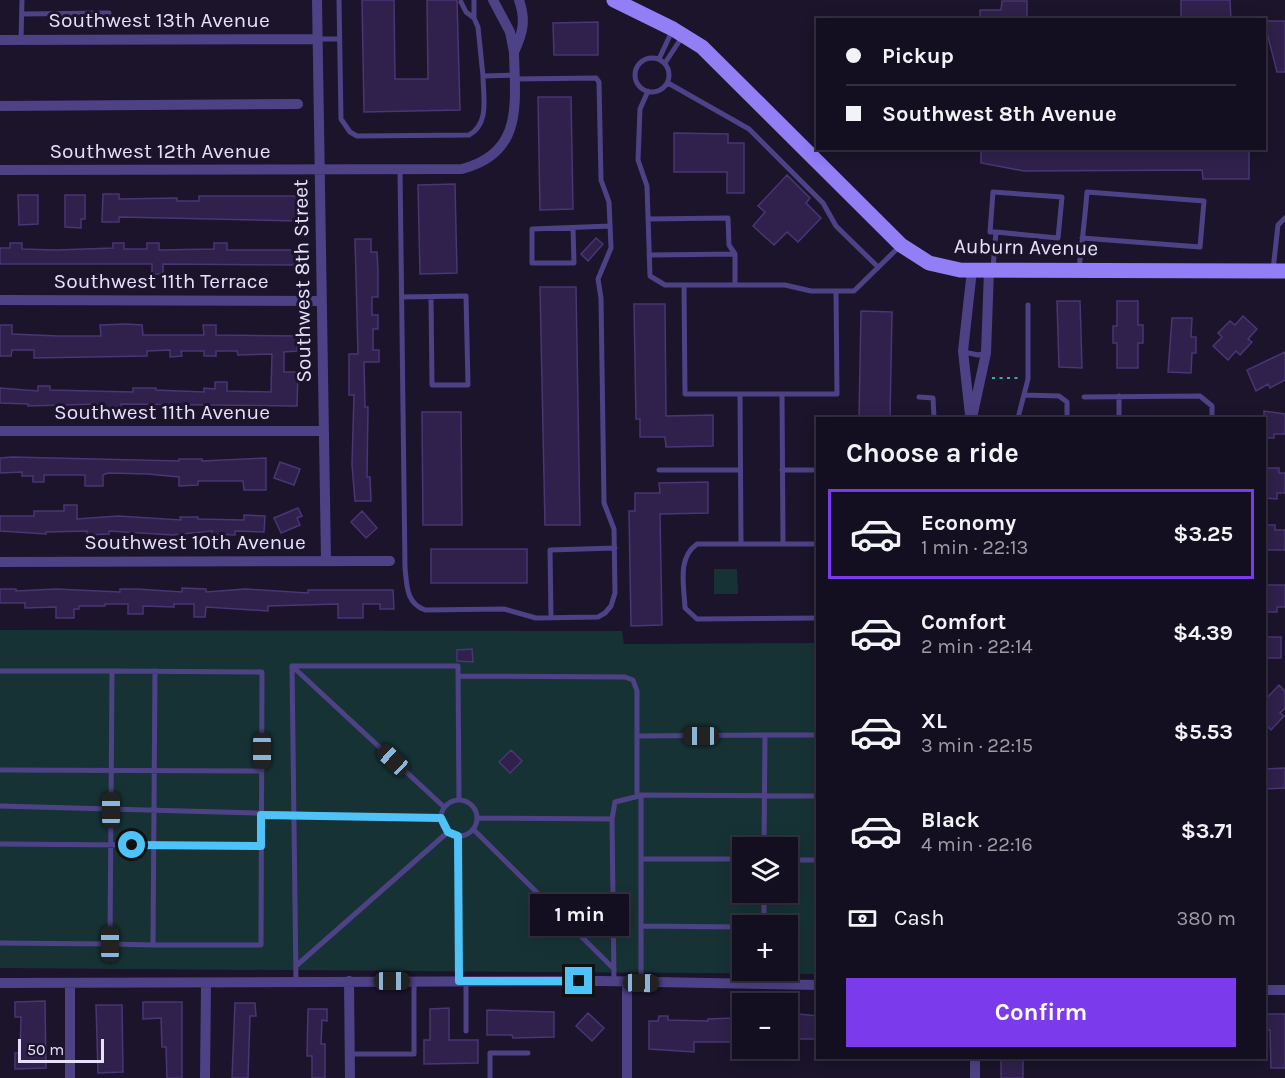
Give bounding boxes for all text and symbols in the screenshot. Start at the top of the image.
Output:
street label: Southwest 13th Avenue [48,8,270,32]
text: Pickup [882,43,954,69]
text: Southwest 8th Avenue [882,101,1117,127]
street label: Southwest 12th Avenue [49,139,271,163]
street label: Southwest 8th Street [288,179,316,383]
street label: Auburn Avenue [954,234,1098,260]
street label: Southwest 11th Terrace [54,269,268,293]
street label: Southwest 11th Avenue [54,400,270,424]
text: Choose a ride [846,437,1019,469]
icon: car [849,507,903,561]
text: Economy [921,510,1016,536]
text: $3.25 [1173,521,1233,547]
street label: Southwest 10th Avenue [84,530,306,554]
text: 1 min · 22:13 [921,536,1028,559]
icon: car [849,606,903,660]
text: Comfort [921,609,1006,635]
text: $4.39 [1173,620,1233,646]
text: 2 min · 22:14 [921,635,1033,658]
icon: car [849,705,903,759]
text: XL [921,708,947,734]
text: $5.53 [1174,719,1233,745]
car [683,727,719,745]
car [253,733,271,769]
text: 3 min · 22:15 [921,734,1033,757]
car [374,741,412,779]
car [102,792,120,828]
icon: car [849,804,903,858]
text: Black [921,807,980,833]
text: $3.71 [1181,818,1233,844]
route start [118,831,145,858]
text: 4 min · 22:16 [921,833,1033,856]
map controls [732,837,798,1059]
button: layers [732,837,798,903]
callout: 1 min [530,894,628,936]
icon: cash [846,902,879,935]
text: 1 min [554,903,605,926]
text: Cash [894,905,944,931]
text: 380 m [1177,907,1236,930]
button: + [732,915,798,981]
car [101,926,119,962]
route end [565,967,592,994]
car [374,972,410,990]
car [623,974,659,992]
button: Confirm [846,978,1236,1047]
button: − [732,993,798,1059]
scale bar [18,1036,104,1064]
text: 50 m [27,1040,64,1059]

